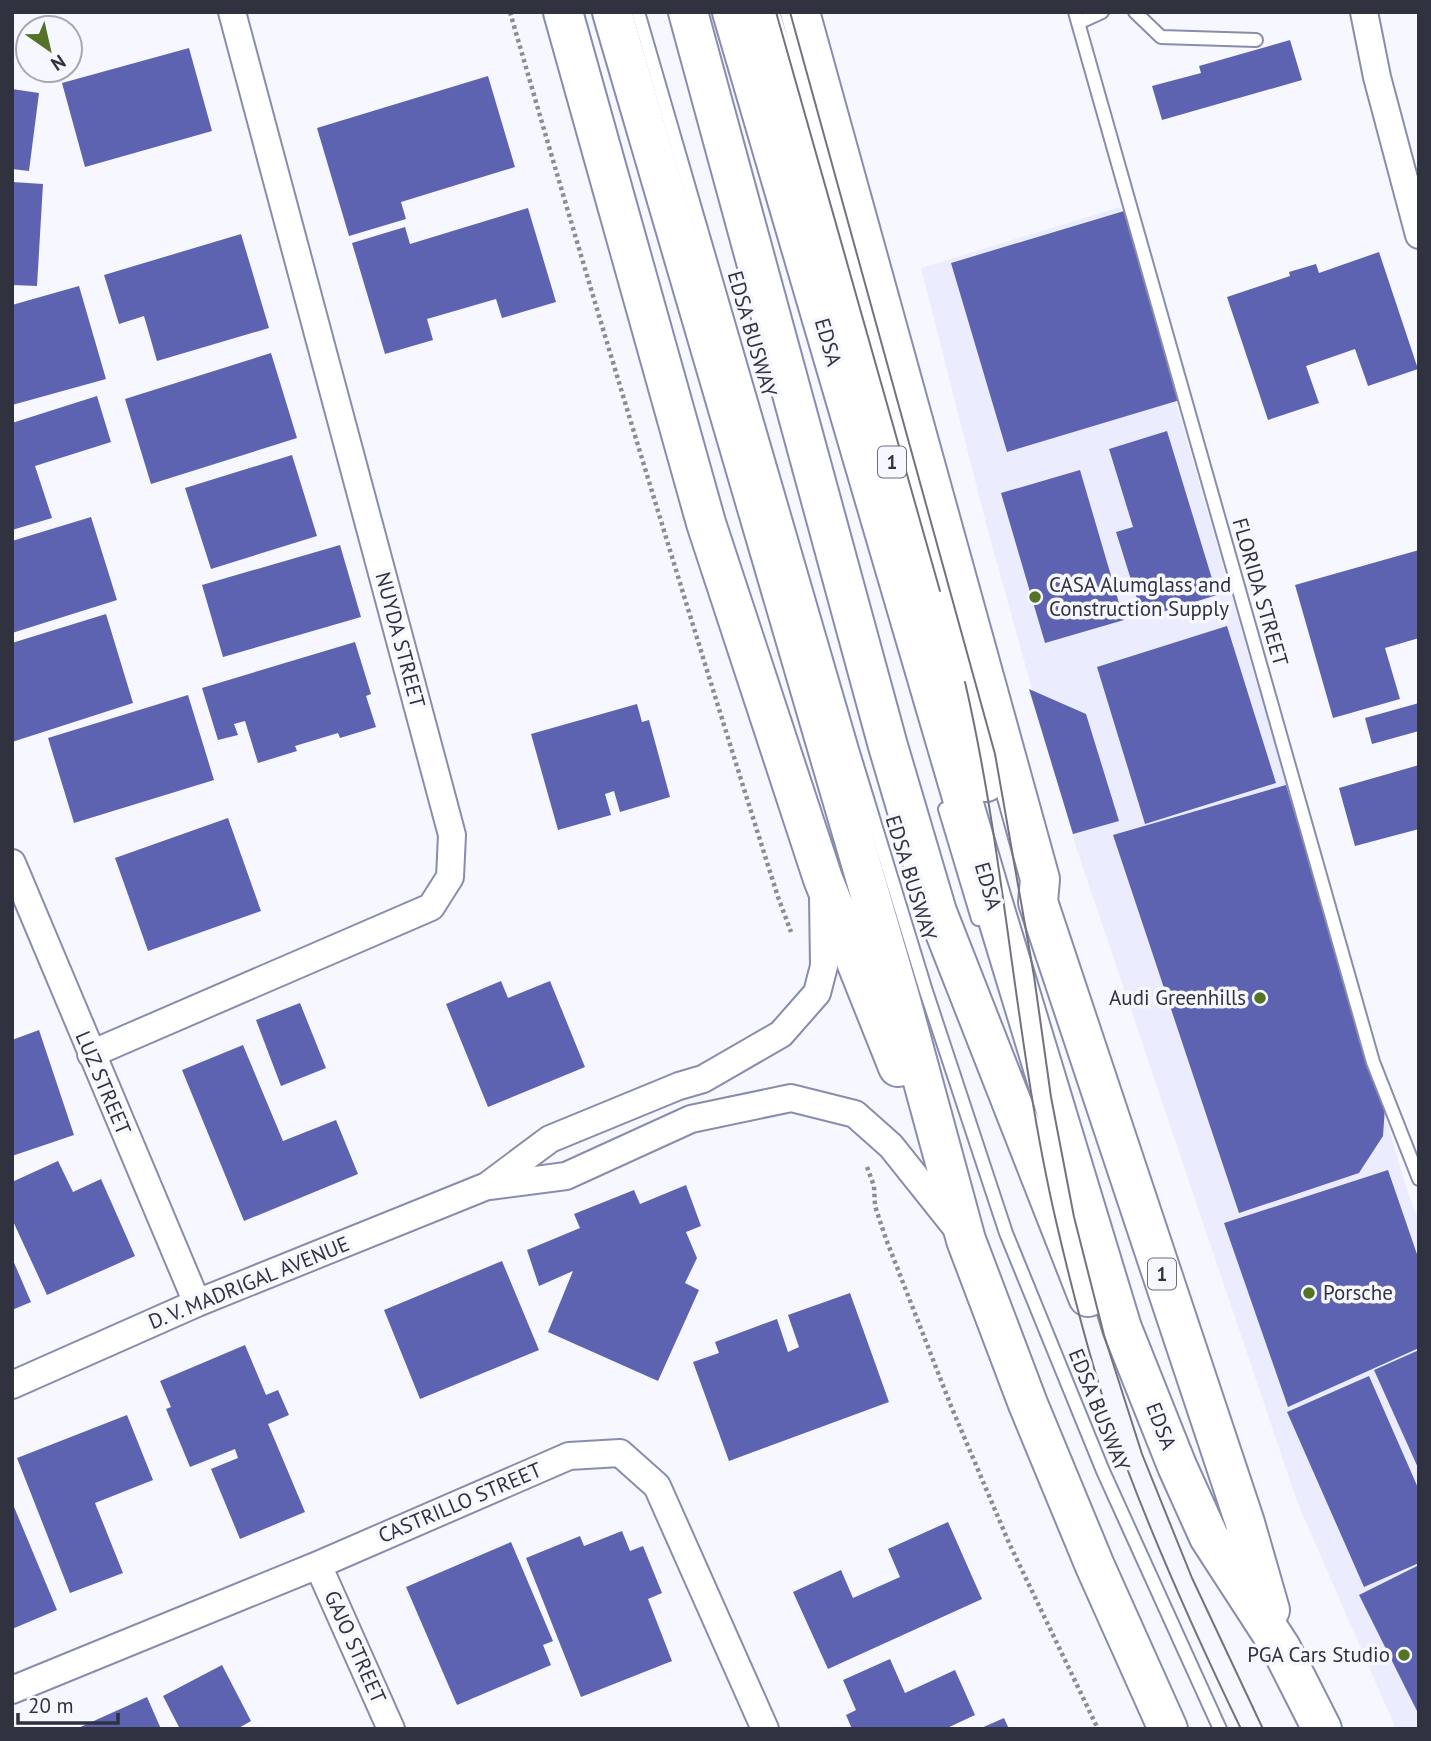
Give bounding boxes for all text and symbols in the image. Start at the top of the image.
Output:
north arrow [14,14,84,84]
text: N [47,50,70,77]
street label: EDSA BUSWAY [722,268,783,400]
street label: EDSA [809,315,848,370]
road number: 1 [878,446,906,477]
street label: FLORIDA STREET [1226,515,1295,669]
street label: NUYDA STREET [369,569,432,711]
place label: CASA Alumglass and Construction Supply [1049,571,1231,622]
marker: CASA Alumglass and Construction Supply [1027,589,1043,605]
street label: EDSA BUSWAY [880,812,943,944]
street label: EDSA [969,859,1008,914]
place label: Audi Greenhills [1109,984,1246,1011]
marker: Audi Greenhills [1252,990,1268,1006]
street label: LUZ STREET [70,1027,138,1139]
street label: D. V. MADRIGAL AVENUE [144,1230,353,1335]
road number: 1 [1148,1258,1176,1290]
place label: Porsche [1323,1279,1393,1306]
marker: Porsche [1301,1285,1317,1301]
street label: EDSA BUSWAY [1063,1345,1136,1475]
street label: EDSA [1140,1398,1183,1454]
street label: CASTRILLO STREET [374,1456,546,1549]
street label: GAJO STREET [319,1586,392,1708]
place label: PGA Cars Studio [1247,1641,1390,1668]
marker: PGA Cars Studio [1396,1647,1412,1663]
scale bar [18,1682,117,1726]
text: 20 m [28,1692,74,1719]

